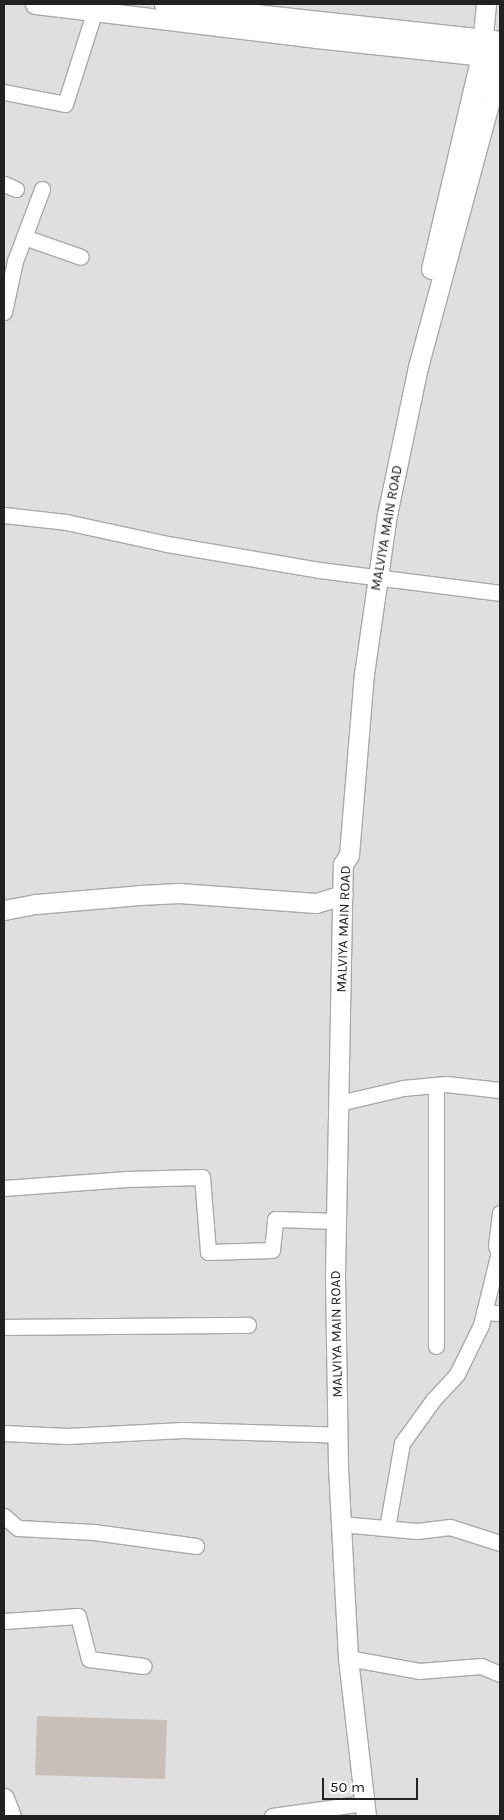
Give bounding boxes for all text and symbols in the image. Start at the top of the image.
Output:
street label: MALVIYA MAIN ROAD [368,464,406,592]
street label: MALVIYA MAIN ROAD [333,865,355,993]
street label: MALVIYA MAIN ROAD [327,1270,347,1398]
scale bar [324,1768,420,1800]
text: 50 m [330,1778,365,1796]

